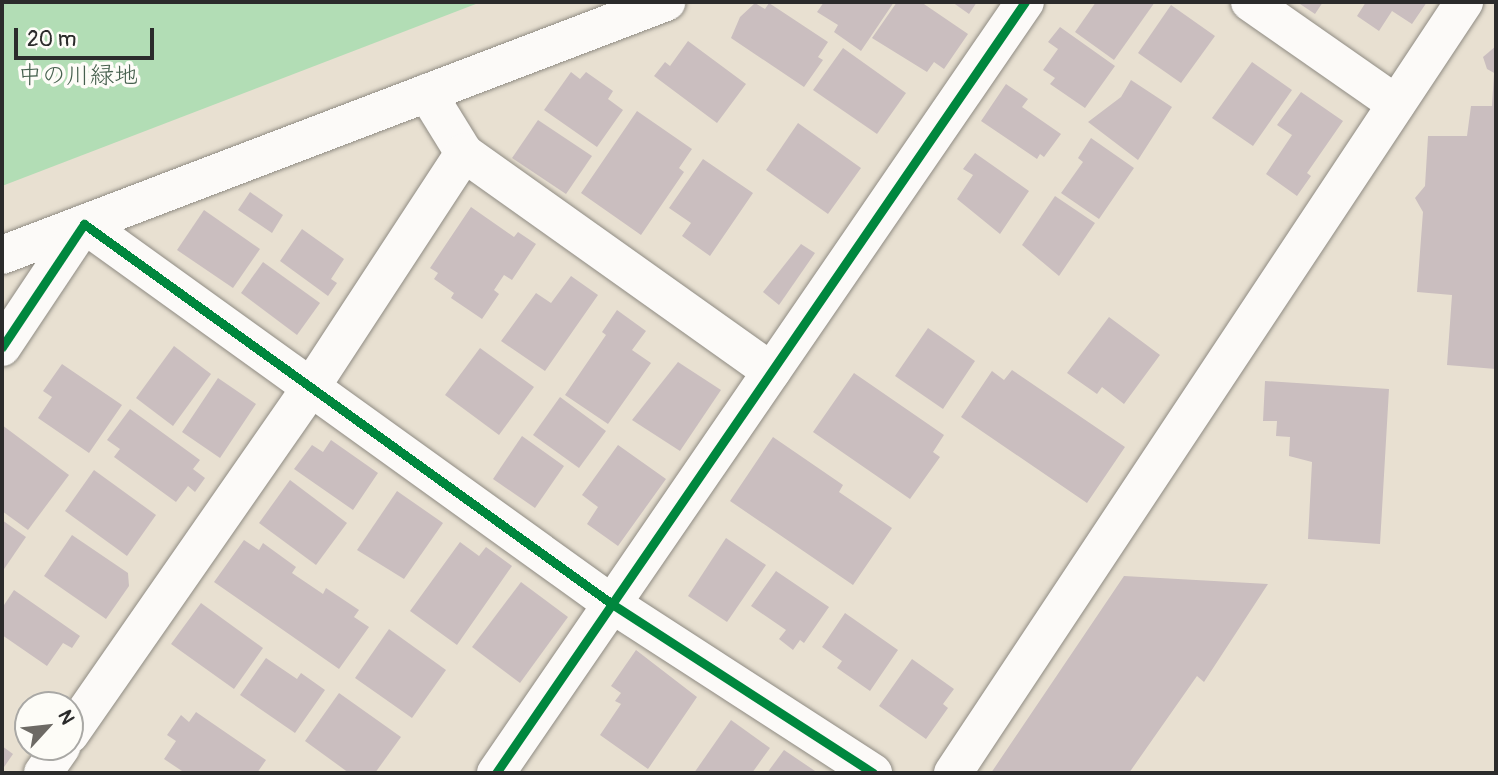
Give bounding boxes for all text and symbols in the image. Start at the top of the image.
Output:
scale bar [18,14,158,58]
text: 20 m [27,26,76,53]
park label: 中の川緑地 [18,62,138,90]
north arrow [14,691,84,761]
text: N [52,706,80,729]

